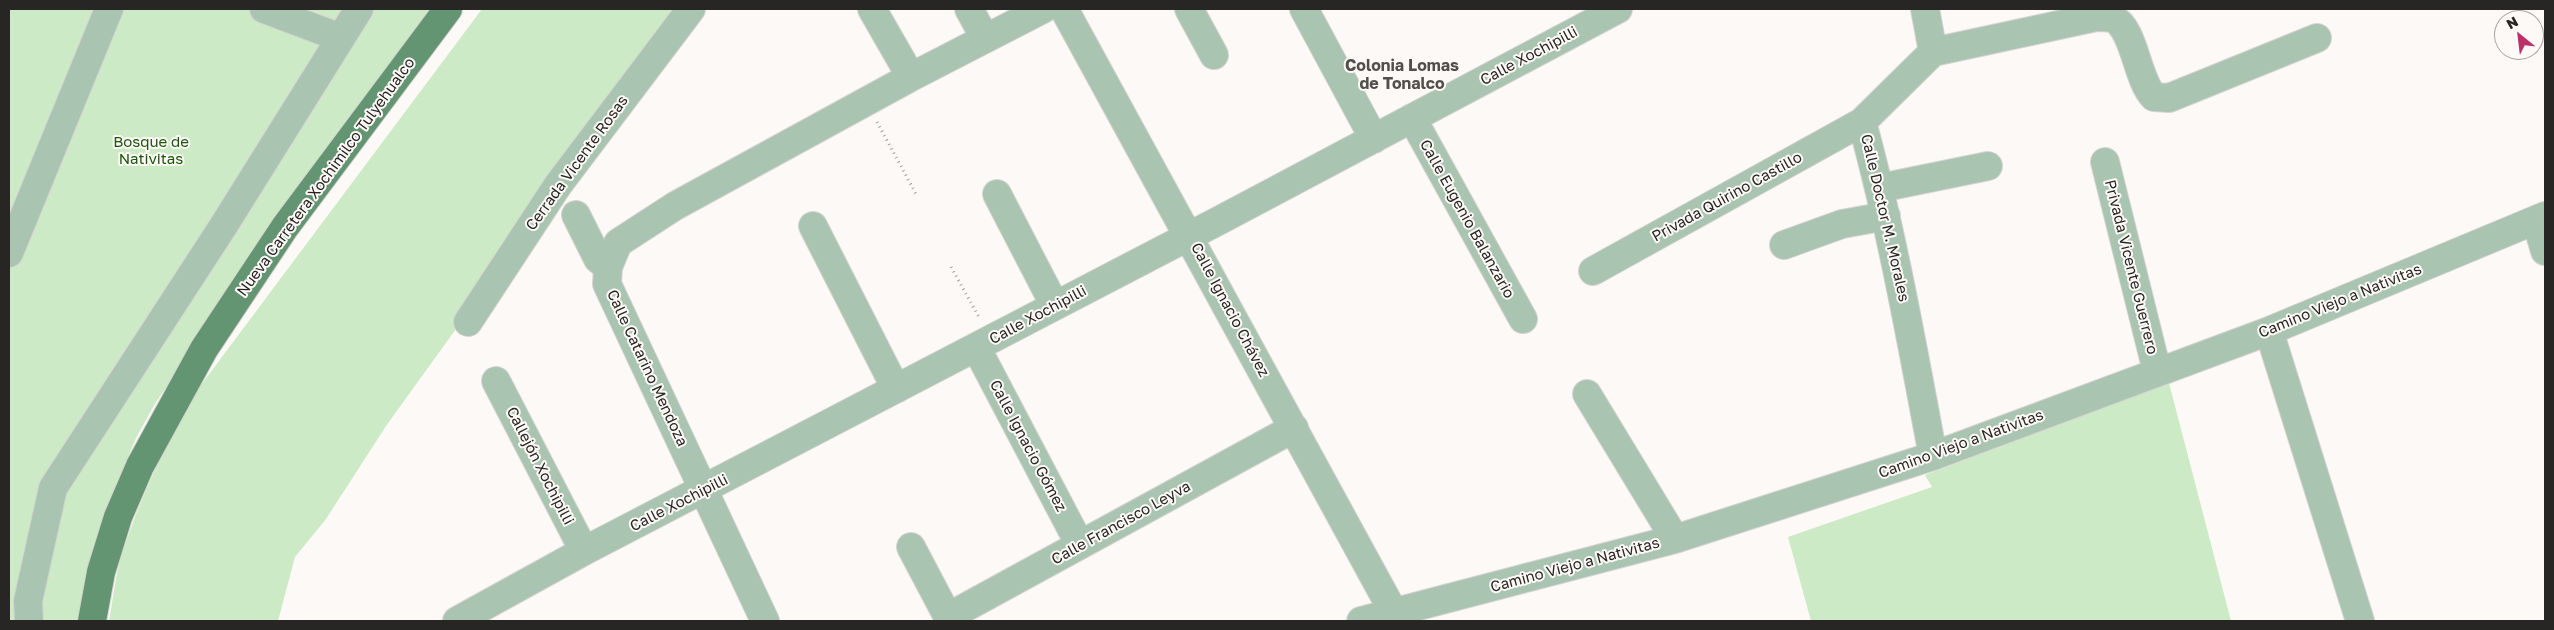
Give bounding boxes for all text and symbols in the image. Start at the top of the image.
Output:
north arrow [2494,10,2544,60]
text: N [2503,12,2521,32]
street label: Calle Xochipilli [1477,23,1581,89]
street label: Nueva Carretera Xochimilco Tulyehualco [233,54,419,300]
district label: Colonia Lomas de Tonalco [1345,56,1459,94]
street label: Cerrada Vicente Rosas [522,92,632,234]
street label: Calle Doctor M. Morales [1857,132,1913,304]
park label: Bosque de Nativitas [113,133,189,168]
street label: Calle Eugenio Balanzario [1416,136,1518,302]
street label: Privada Quirino Castillo [1649,148,1805,246]
street label: Privada Vicente Guerrero [2101,178,2161,356]
street label: Calle Ignacio Chávez [1187,240,1273,380]
street label: Camino Viejo a Nativitas [2256,260,2424,342]
street label: Calle Xochipilli [986,282,1090,348]
street label: Calle Catarino Mendoza [603,287,691,449]
street label: Calle Ignacio Gómez [986,377,1070,515]
street label: Callejón Xochipilli [503,404,577,528]
street label: Camino Viejo a Nativitas [1876,406,2046,482]
street label: Calle Xochipilli [627,471,731,535]
street label: Calle Francisco Leyva [1048,477,1194,569]
street label: Camino Viejo a Nativitas [1488,534,1662,596]

